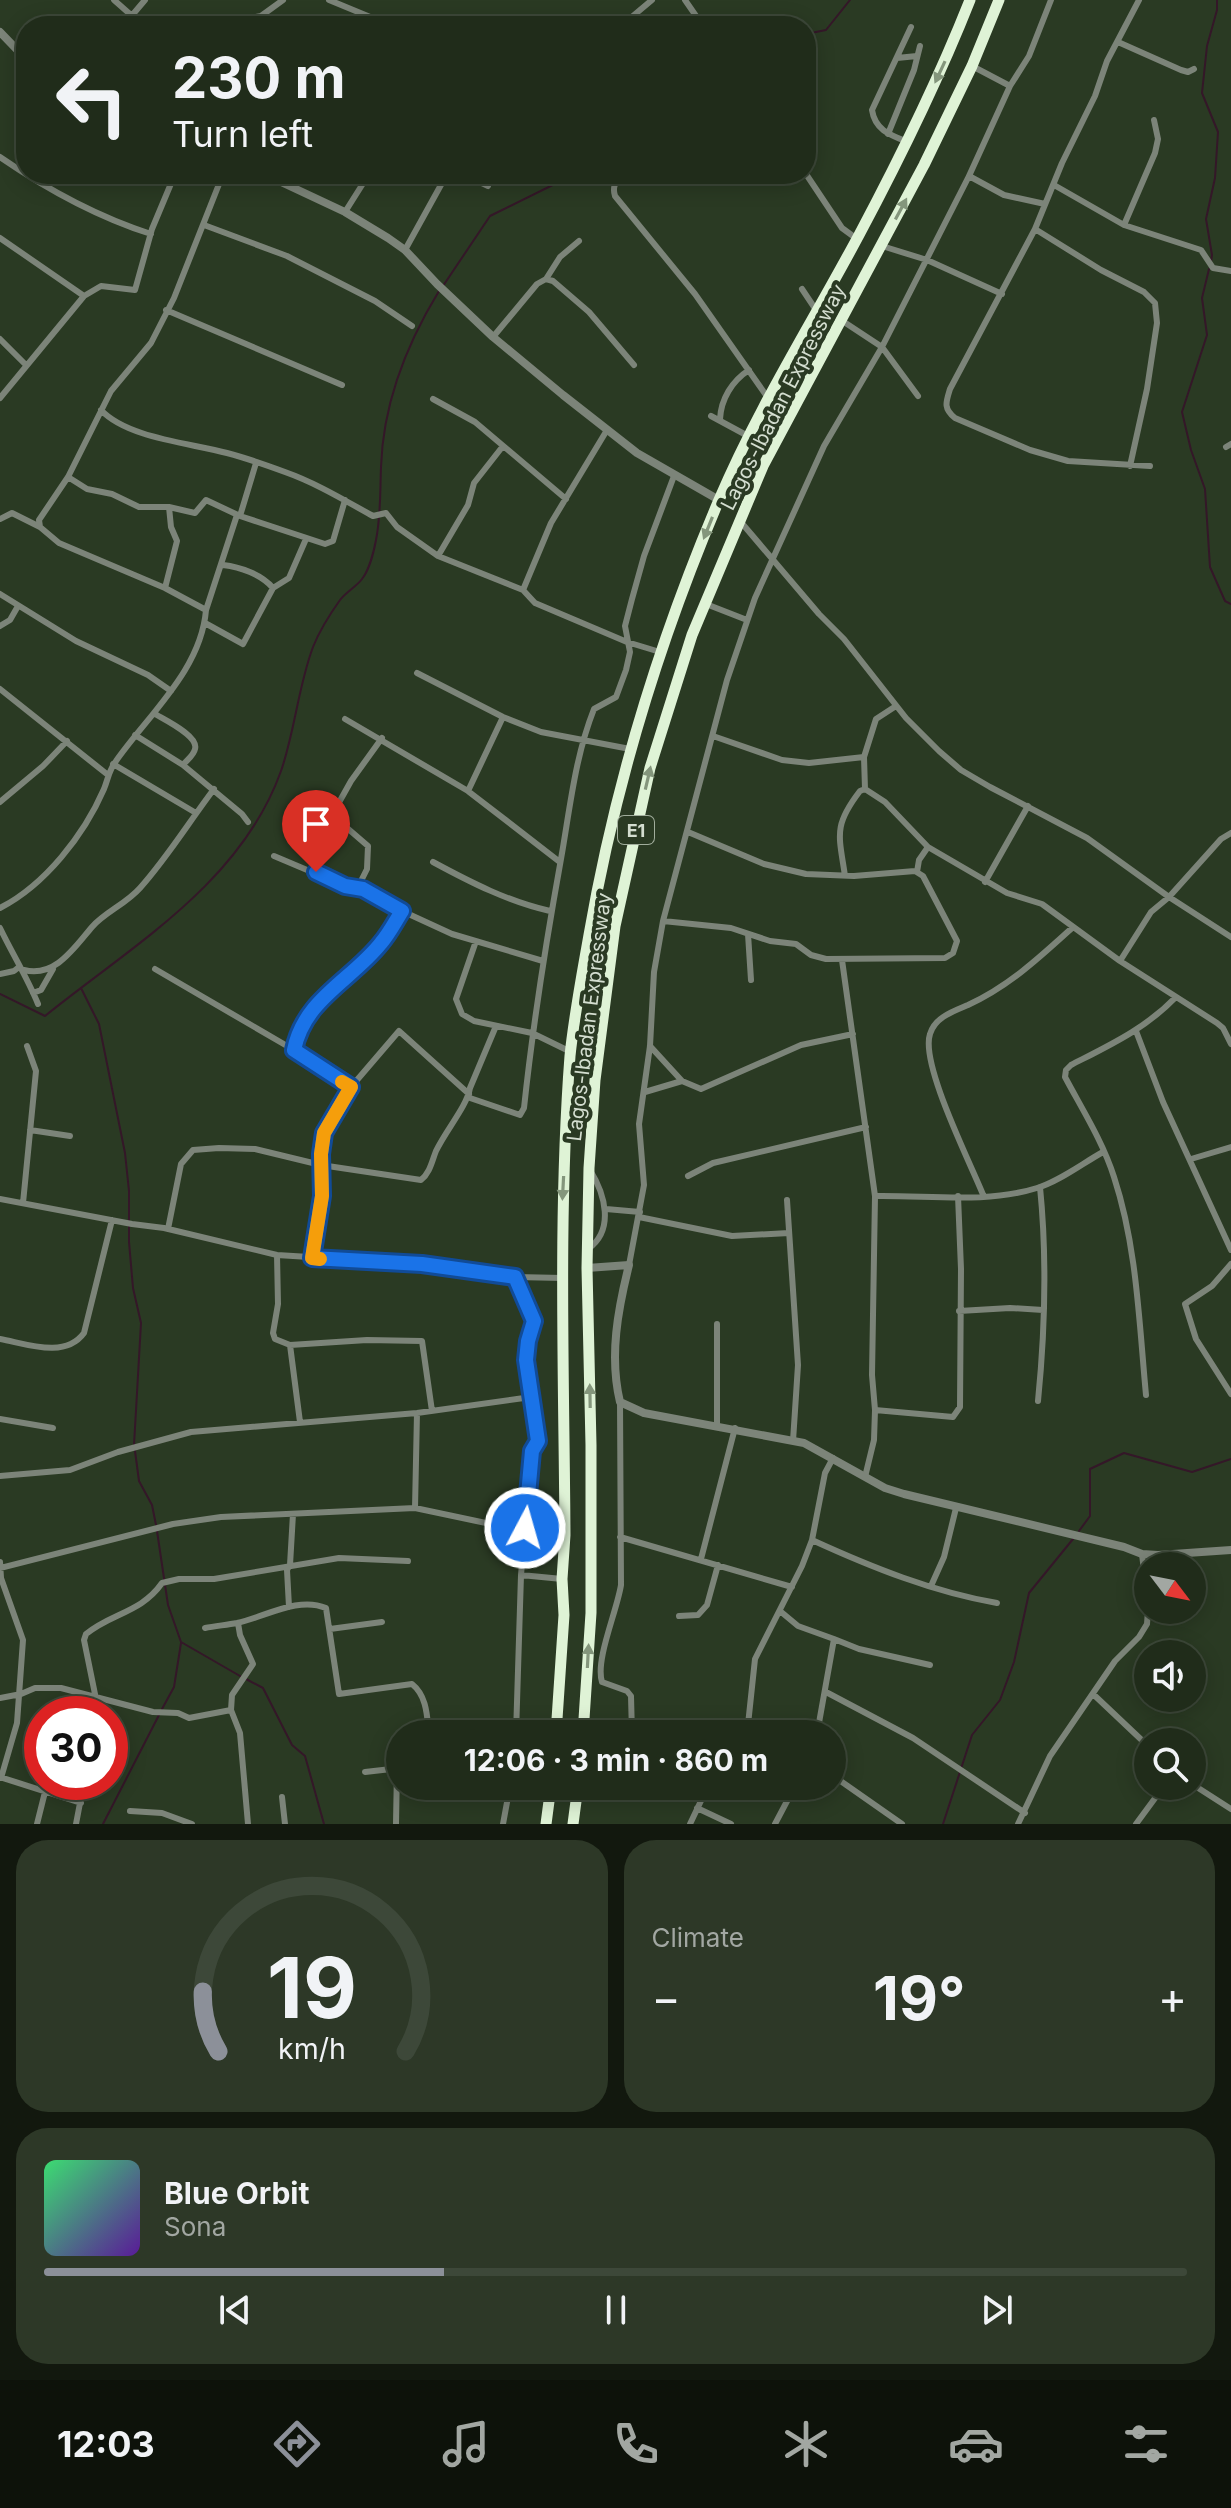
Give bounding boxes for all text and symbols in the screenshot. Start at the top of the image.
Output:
text: 230 m [172,44,346,112]
icon: left [40,48,144,152]
one-way arrow [933,60,947,84]
text: Turn left [172,112,313,156]
one-way arrow [895,198,908,221]
street label: Lagos-Ibadan Expressway [716,280,850,514]
one-way arrow [701,516,714,540]
one-way arrow [643,765,655,790]
pin [282,790,350,872]
icon: arrive [294,802,338,846]
road number: E1 [618,816,654,844]
street label: Lagos-Ibadan Expressway [562,891,616,1143]
one-way arrow [557,1176,570,1201]
one-way arrow [584,1383,597,1408]
position arrow [483,1486,567,1570]
north arrow [1134,1552,1206,1624]
map controls [1134,1552,1206,1800]
button: sound [1134,1640,1206,1712]
one-way arrow [582,1643,595,1668]
speed limit sign: 30 [24,1696,128,1800]
button: search [1134,1728,1206,1800]
text: 12:06 · 3 min · 860 m [464,1742,768,1778]
text: Climate [652,1922,744,1953]
text: 19 [267,1937,357,2038]
text: 19° [873,1962,965,2034]
text: − [652,1971,681,2025]
text: + [1158,1971,1187,2025]
text: km/h [278,2031,346,2066]
text: Blue Orbit [164,2175,309,2211]
text: Sona [164,2211,226,2242]
icon: previous [213,2288,257,2332]
icon: pause [594,2288,638,2332]
icon: next [975,2288,1019,2332]
icon: directions [269,2416,325,2472]
icon: music [438,2416,494,2472]
icon: phone [608,2416,664,2472]
icon: climate [778,2416,834,2472]
icon: car [948,2416,1004,2472]
icon: filters [1118,2416,1174,2472]
text: 12:03 [57,2422,155,2466]

